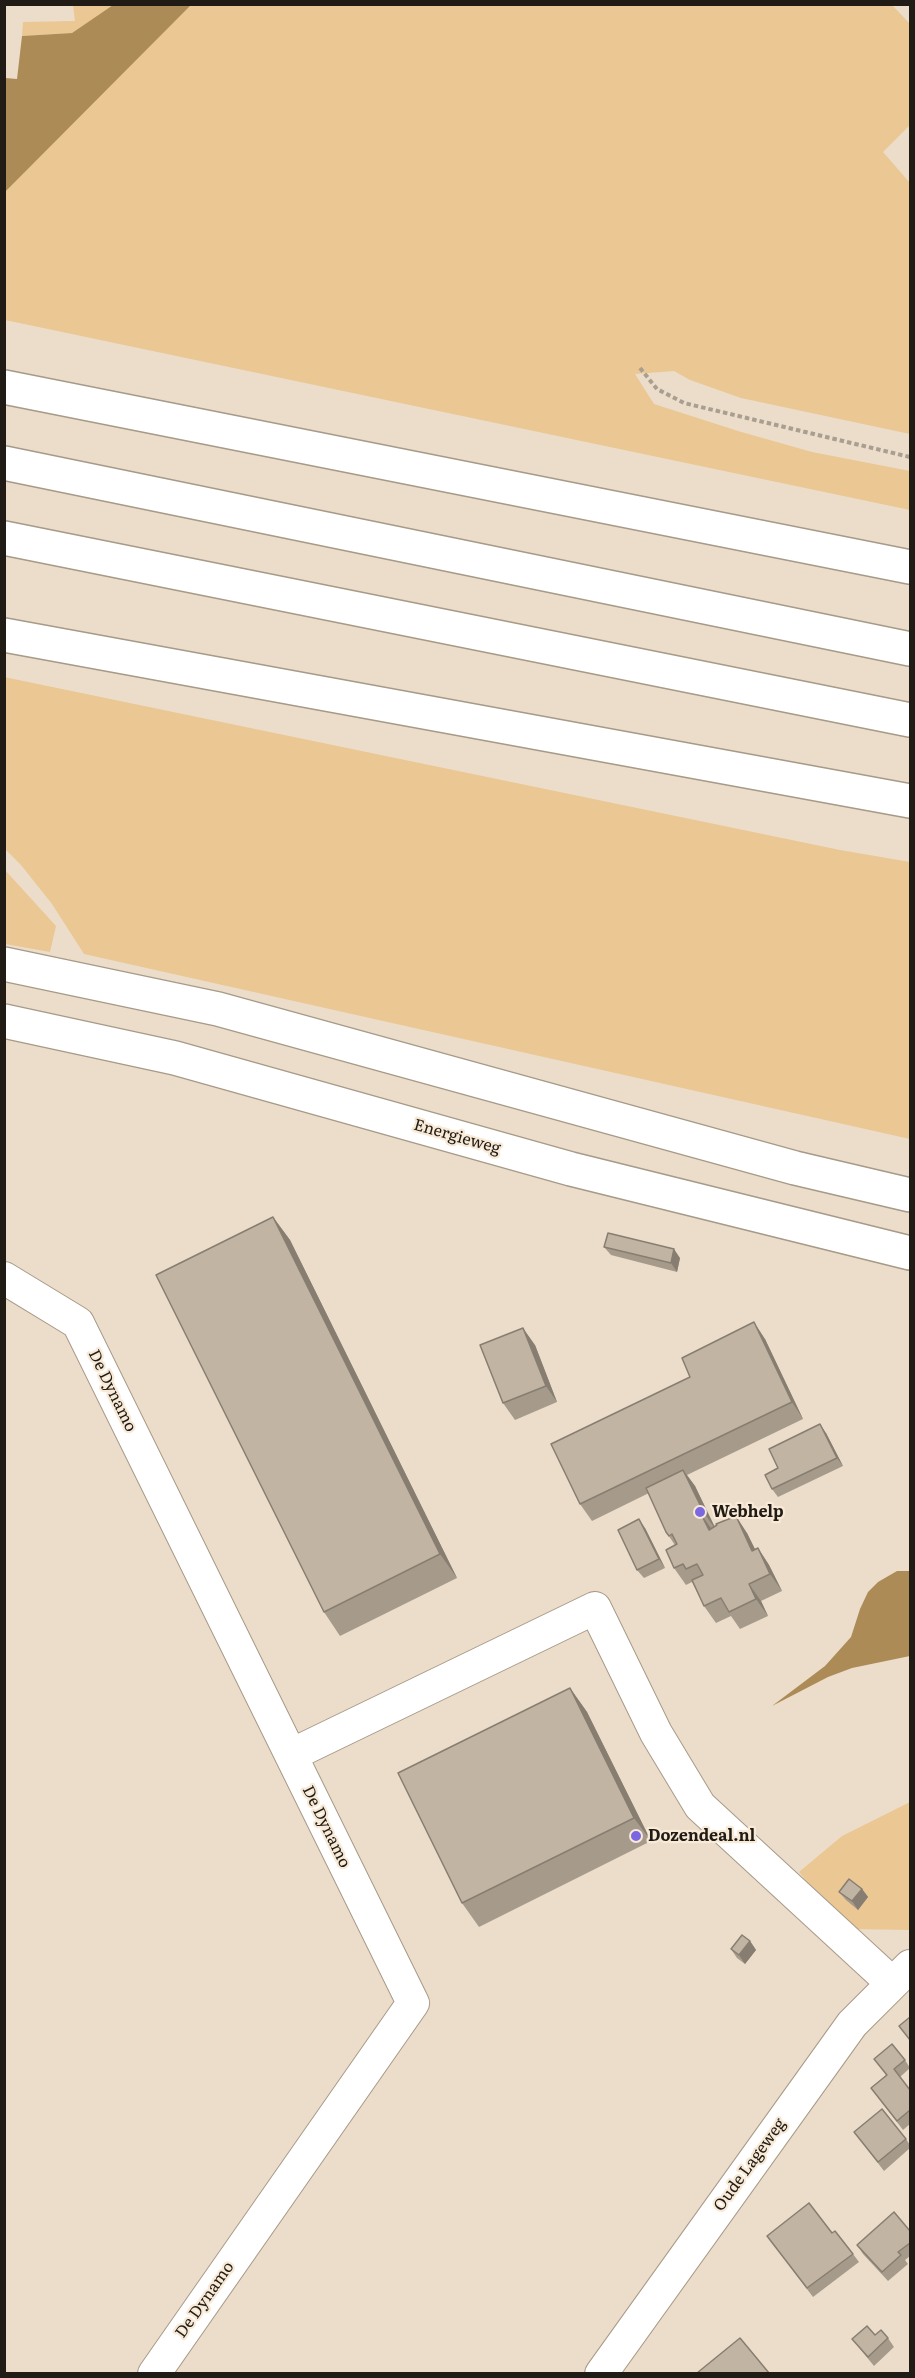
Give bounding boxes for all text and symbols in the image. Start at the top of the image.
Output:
street label: Energieweg [411,1115,503,1159]
street label: De Dynamo [84,1347,140,1435]
place label: Webhelp [712,1502,784,1522]
marker: Webhelp [693,1505,707,1519]
street label: De Dynamo [298,1783,354,1871]
place label: Dozendeal.nl [648,1826,755,1846]
marker: Dozendeal.nl [629,1829,643,1843]
street label: Oude Lageweg [710,2115,790,2215]
street label: De Dynamo [172,2258,238,2342]

